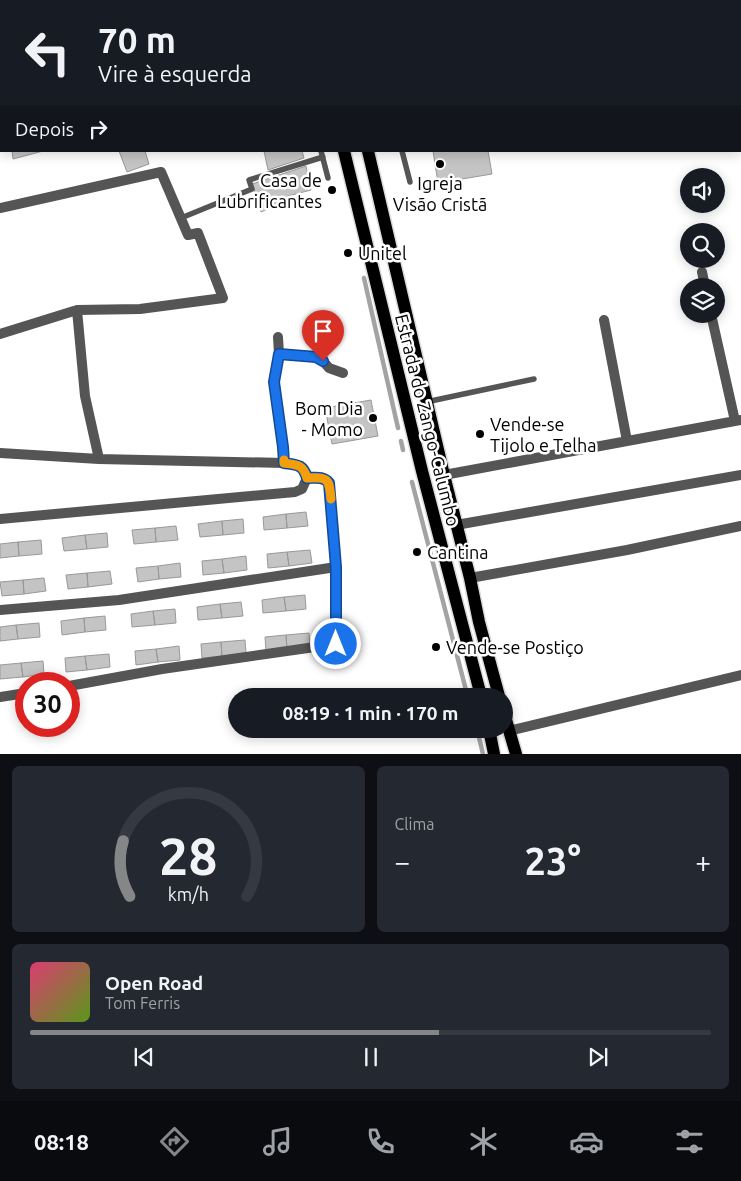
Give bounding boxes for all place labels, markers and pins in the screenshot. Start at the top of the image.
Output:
marker: Igreja Visão Cristã [434,158,446,170]
place label: Casa de Lubrificantes [217,170,322,211]
place label: Igreja Visão Cristã [393,173,487,214]
marker: Casa de Lubrificantes [326,184,338,196]
place label: Unitel [358,243,407,263]
marker: Unitel [342,247,354,259]
pin [302,310,344,361]
place label: Bom Dia - Momo [295,398,363,439]
marker: Bom Dia - Momo [367,412,379,424]
place label: Vende-se Tijolo e Telha [490,414,596,455]
marker: Vende-se Tijolo e Telha [474,428,486,440]
place label: Cantina [427,542,489,562]
marker: Cantina [411,546,423,558]
place label: Vende-se Postiço [446,637,584,657]
marker: Vende-se Postiço [430,641,442,653]

